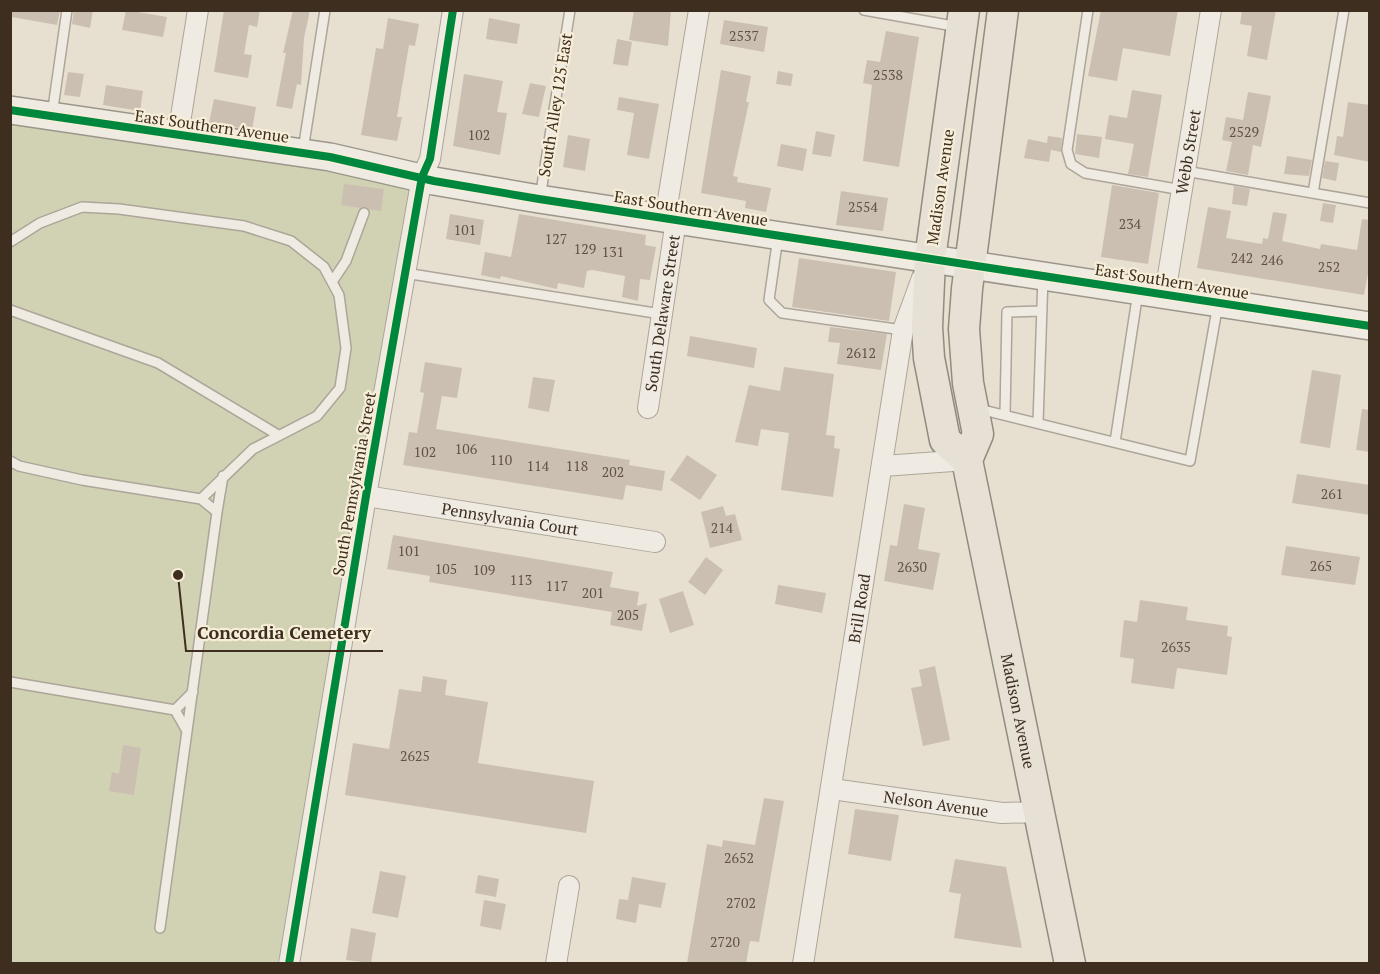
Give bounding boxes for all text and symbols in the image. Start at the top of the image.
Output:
house number: 2537 [729,26,759,45]
street label: South Alley 125 East [533,31,577,179]
house number: 2538 [873,65,903,84]
street label: East Southern Avenue [133,104,291,148]
street label: Webb Street [1170,108,1206,196]
house number: 2529 [1229,122,1259,141]
house number: 102 [468,125,490,144]
street label: Madison Avenue [921,128,959,246]
street label: East Southern Avenue [612,185,770,231]
house number: 2554 [848,197,878,216]
house number: 234 [1119,214,1142,233]
house number: 101 [454,220,476,239]
house number: 127 [545,229,567,248]
street label: South Delaware Street [640,233,685,393]
house number: 129 [574,239,596,258]
house number: 131 [602,242,624,261]
house number: 242 [1231,248,1253,267]
house number: 246 [1261,250,1284,269]
house number: 252 [1318,257,1340,276]
street label: East Southern Avenue [1093,258,1251,304]
house number: 2612 [846,343,876,362]
street label: South Pennsylvania Street [327,390,381,578]
house number: 106 [455,439,478,458]
house number: 102 [414,442,436,461]
house number: 110 [490,450,512,469]
house number: 114 [527,456,550,475]
house number: 118 [566,456,588,475]
house number: 202 [602,462,624,481]
house number: 261 [1321,484,1343,503]
street label: Pennsylvania Court [440,497,580,541]
house number: 214 [711,518,734,537]
house number: 101 [398,541,420,560]
house number: 265 [1310,556,1332,575]
house number: 2630 [897,557,927,576]
house number: 105 [435,559,457,578]
house number: 109 [473,560,495,579]
house number: 113 [510,570,532,589]
street label: Brill Road [843,572,875,645]
house number: 117 [546,576,568,595]
house number: 201 [582,583,604,602]
house number: 205 [617,605,639,624]
callout: Concordia Cemetery [186,615,383,651]
text: Concordia Cemetery [197,620,371,644]
house number: 2635 [1161,637,1191,656]
street label: Madison Avenue [996,652,1041,771]
house number: 2625 [400,746,430,765]
street label: Nelson Avenue [882,785,990,822]
house number: 2652 [724,848,754,867]
house number: 2702 [726,893,756,912]
house number: 2720 [710,932,740,951]

